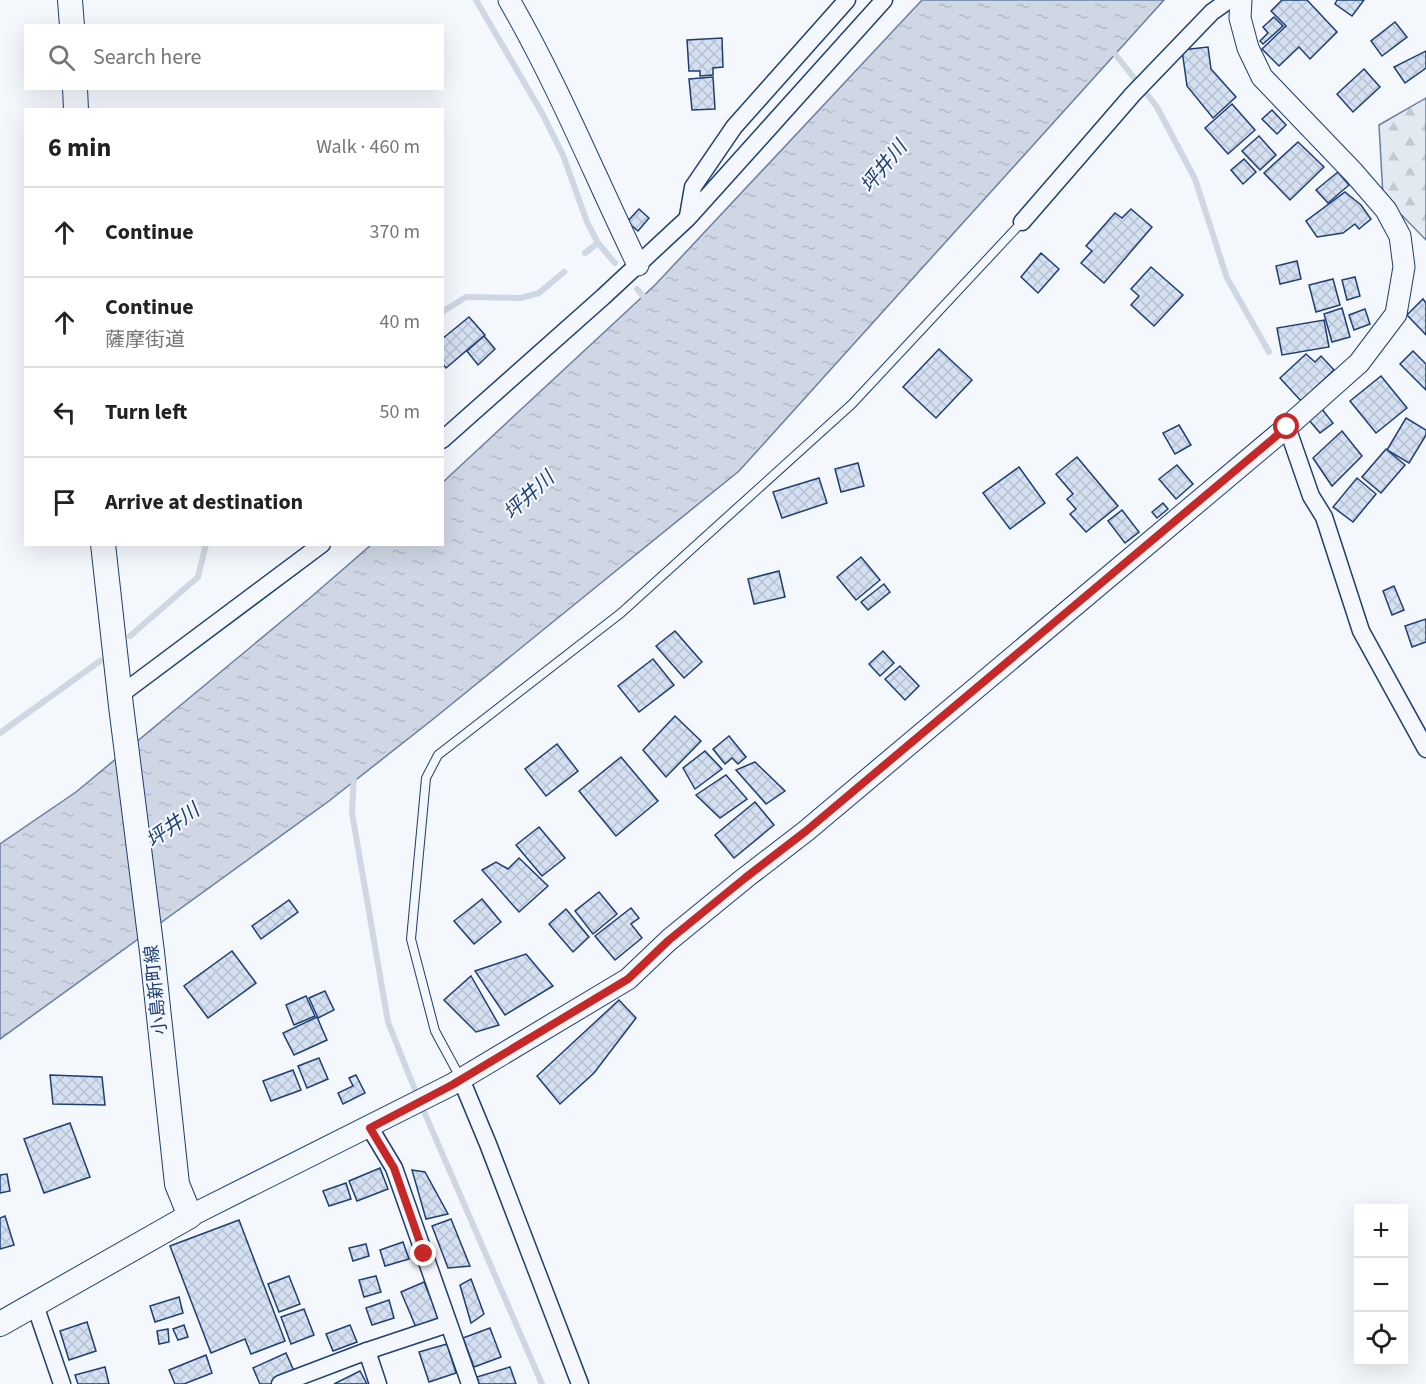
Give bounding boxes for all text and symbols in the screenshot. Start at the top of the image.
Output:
search box [24,24,444,90]
icon: search [45,41,78,74]
text: Search here [93,41,201,73]
text: 6 min [48,129,111,166]
text: Walk · 460 m [316,133,420,161]
water label: 坪井川 [854,133,915,199]
icon: ahead [48,216,81,249]
text: Continue [105,216,194,248]
text: 370 m [370,218,420,246]
text: Continue [105,291,194,323]
icon: ahead [48,306,81,339]
text: 40 m [380,308,420,336]
text: 薩摩街道 [105,326,185,354]
icon: left [48,396,81,429]
text: Turn left [105,396,187,428]
text: 50 m [380,398,420,426]
route start [1273,413,1299,439]
water label: 坪井川 [498,464,562,527]
icon: arrive [48,486,81,519]
text: Arrive at destination [105,486,303,518]
water label: 坪井川 [141,796,207,855]
street label: 小島新町線 [139,944,173,1036]
map controls [1354,1204,1408,1366]
button: + [1354,1204,1408,1258]
route end [410,1240,436,1266]
button: − [1354,1258,1408,1312]
button: locate [1354,1312,1408,1366]

